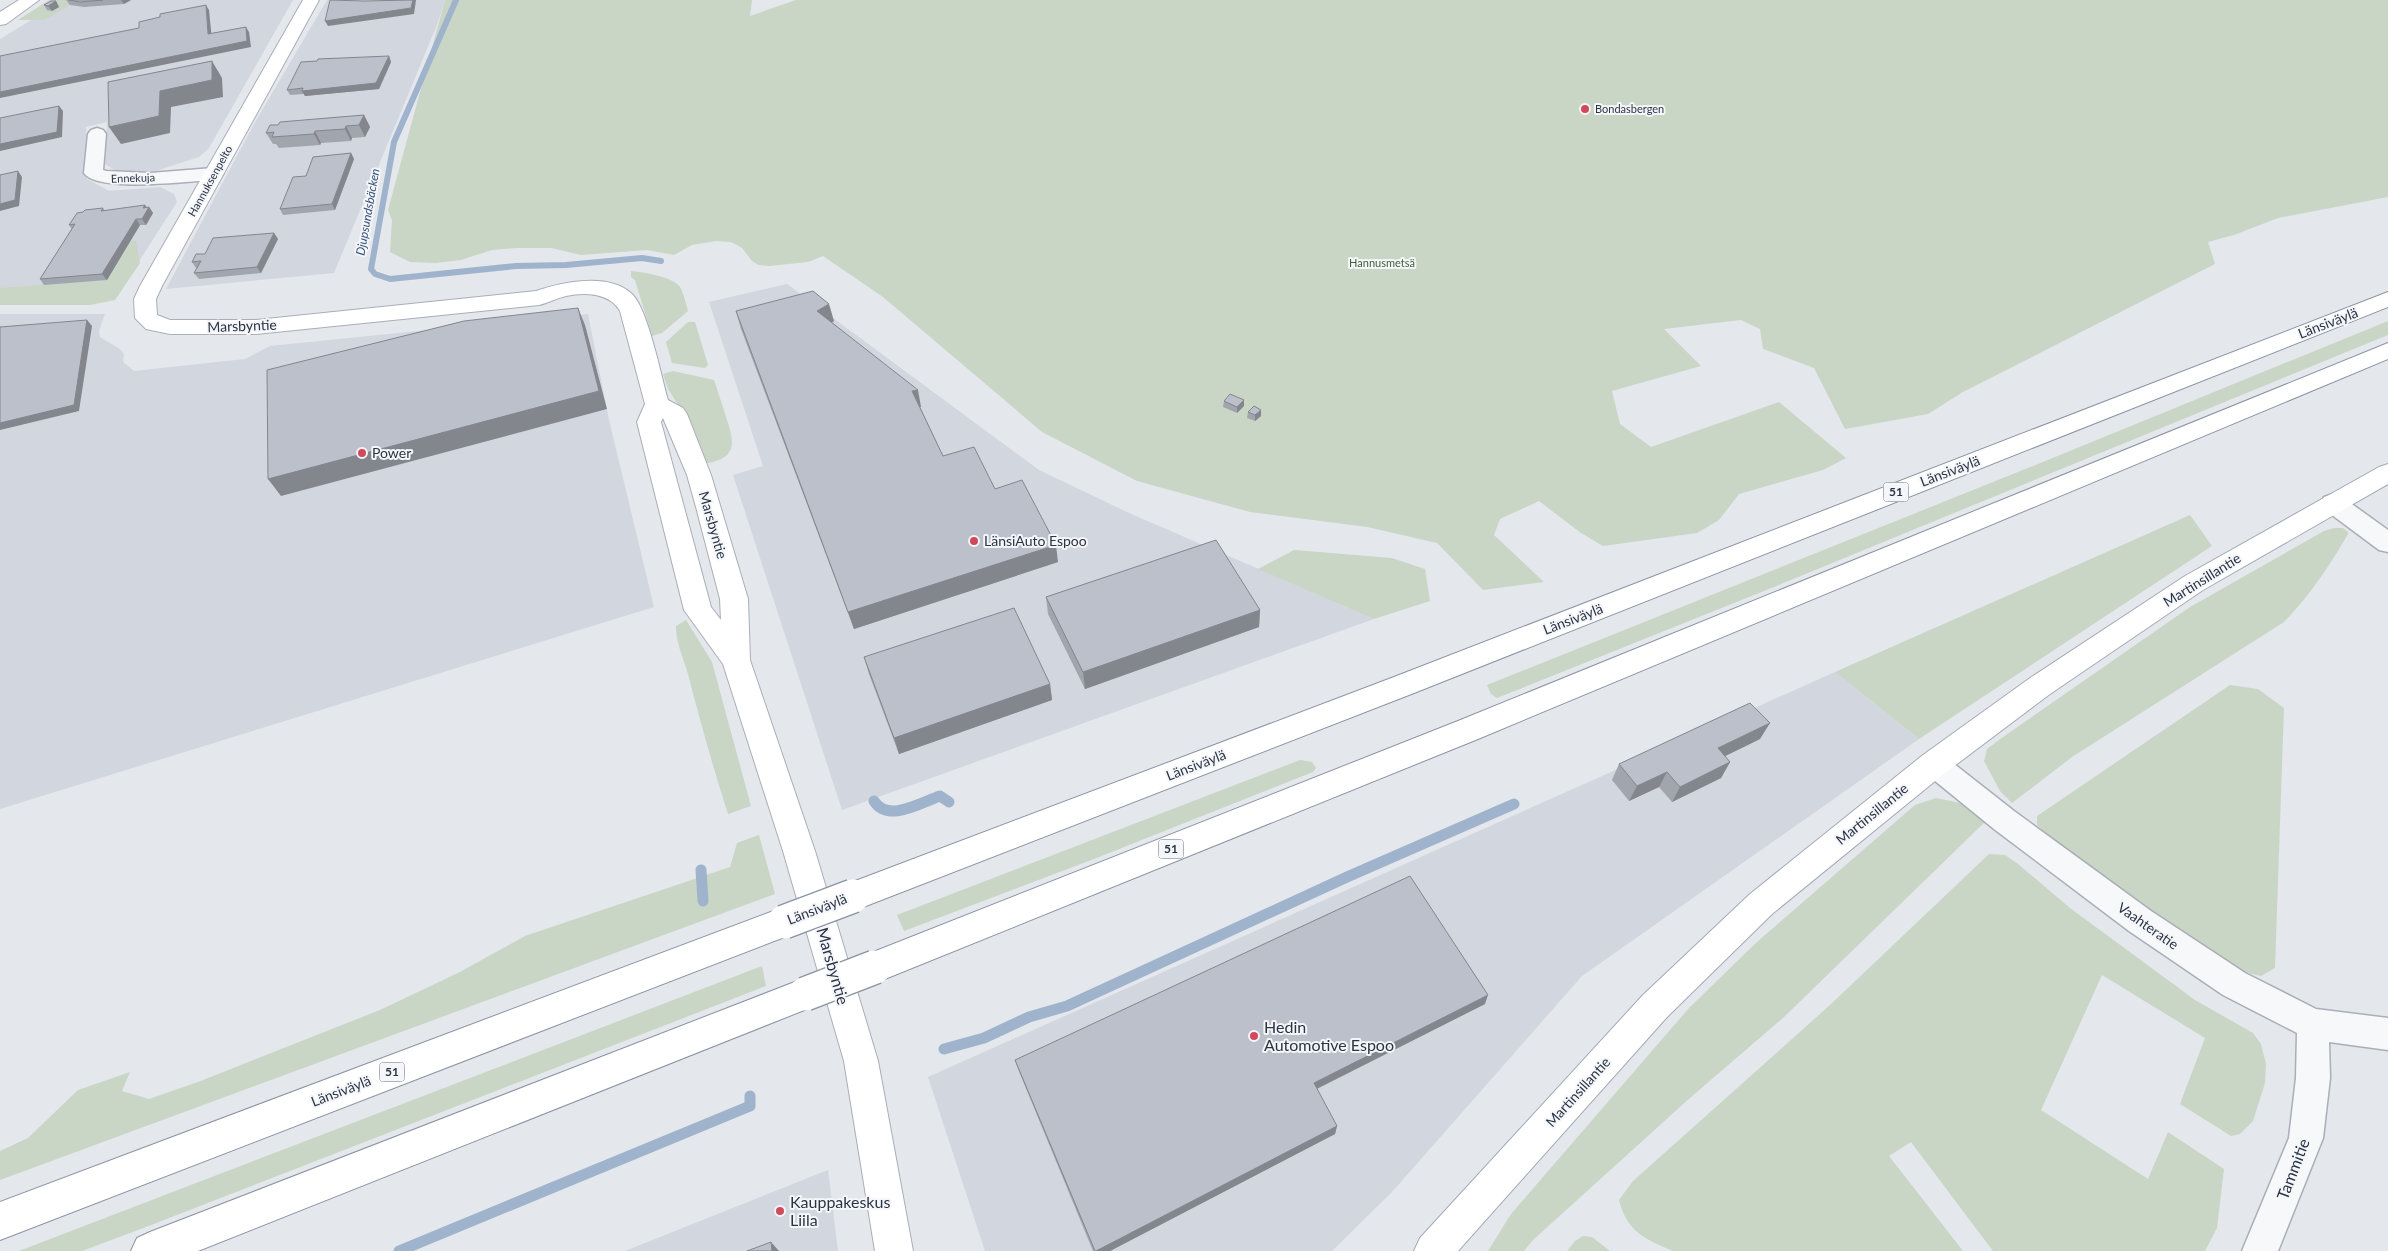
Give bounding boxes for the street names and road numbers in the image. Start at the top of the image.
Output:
street label: Hannuksenpelto [185,143,234,219]
street label: Ennekuja [111,170,155,185]
street label: Länsiväylä [2295,303,2360,342]
street label: Marsbyntie [207,316,277,335]
street label: Länsiväylä [1917,451,1982,490]
road number: 51 [1884,482,1908,502]
street label: Marsbyntie [696,489,731,561]
street label: Martinsillantie [2160,549,2244,610]
street label: Länsiväylä [1540,599,1605,638]
street label: Länsiväylä [1163,745,1228,784]
street label: Martinsillantie [1832,779,1911,848]
road number: 51 [1158,840,1184,859]
street label: Länsiväylä [784,889,849,928]
street label: Vaahteratie [2115,898,2182,953]
street label: Marsbyntie [813,925,854,1007]
street label: Martinsillantie [1542,1053,1613,1130]
road number: 51 [380,1062,404,1082]
street label: Länsiväylä [308,1071,373,1110]
street label: Tammitie [2272,1136,2313,1202]

